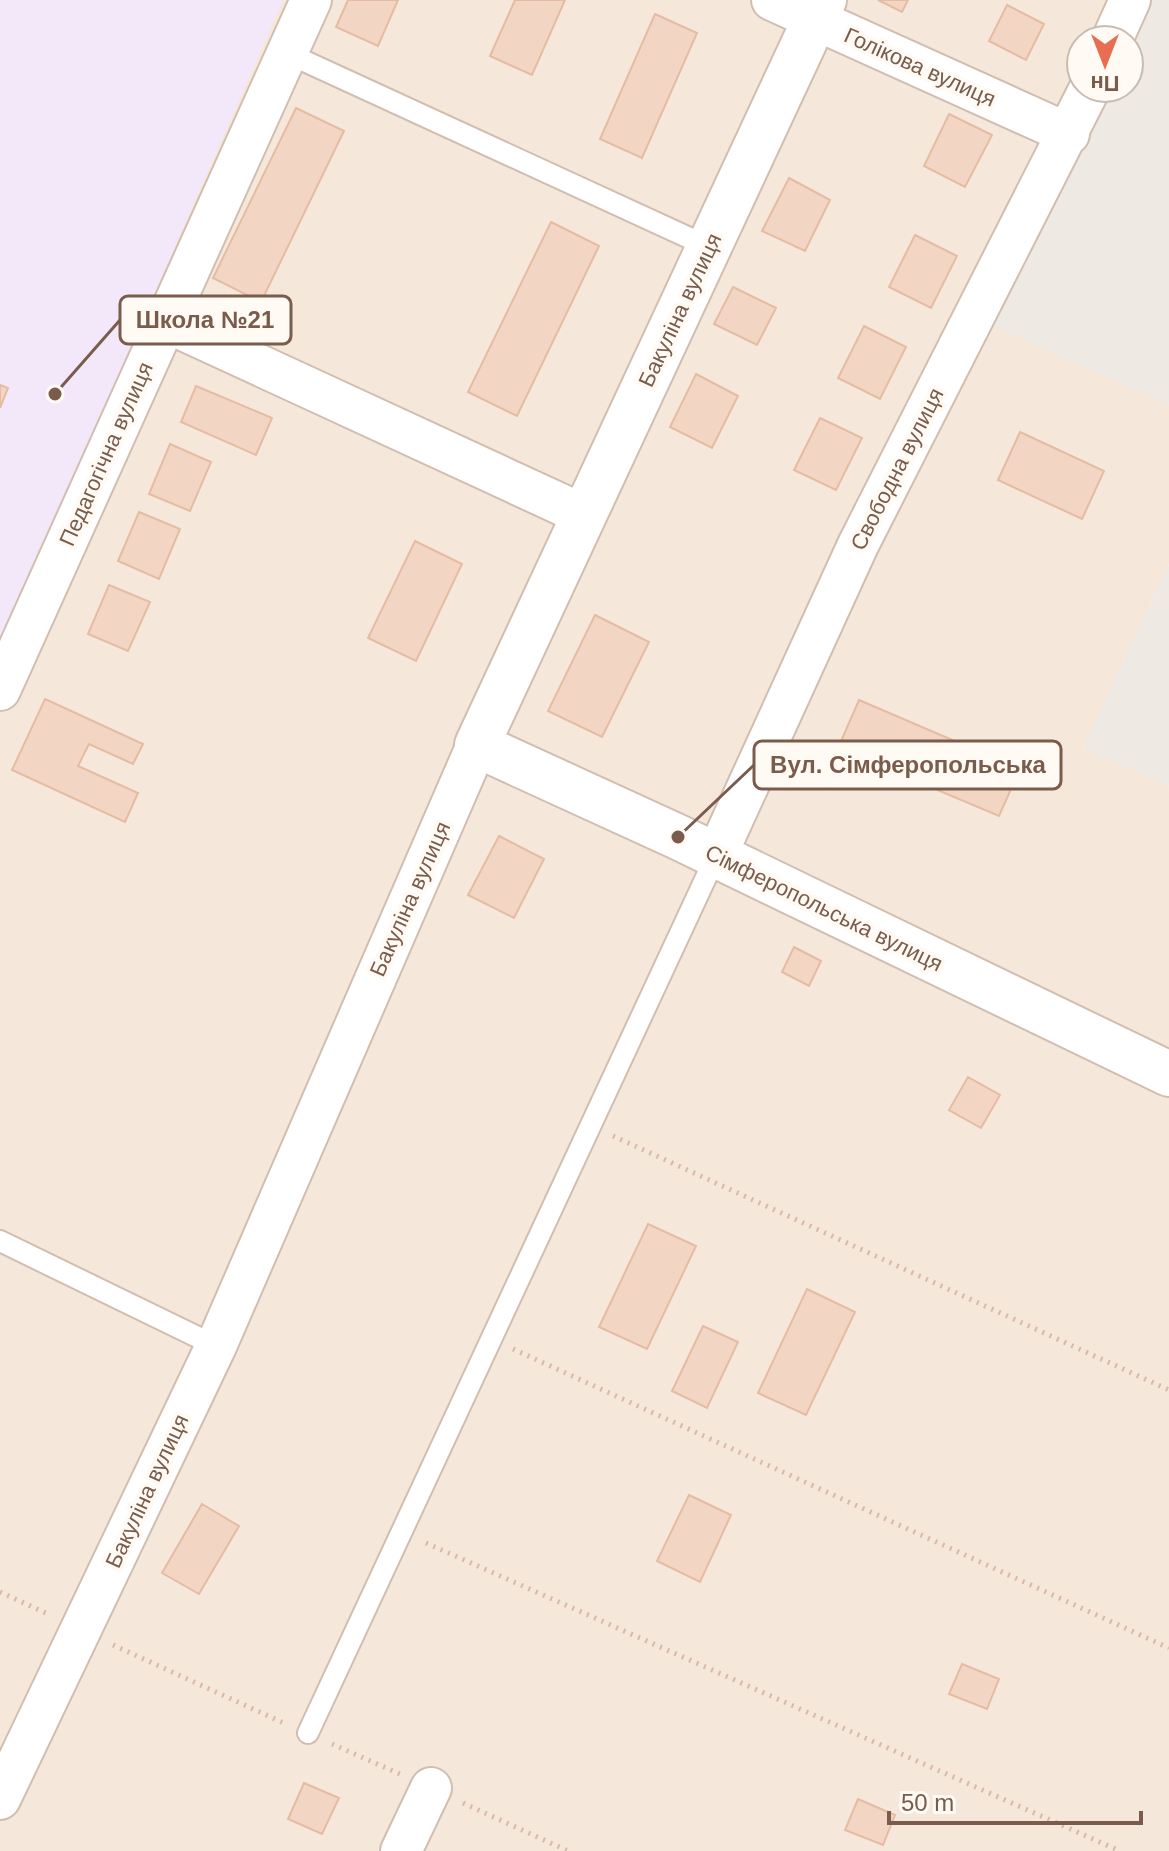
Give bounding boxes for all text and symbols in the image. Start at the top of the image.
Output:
street label: Голікова вулиця [840,22,1000,112]
north arrow [1065,24,1145,104]
text: Пн [1090,71,1120,96]
street label: Бакуліна вулиця [633,229,727,391]
callout: Школа №21 [120,296,291,344]
text: Школа №21 [136,306,274,333]
street label: Педагогічна вулиця [54,358,158,550]
street label: Свободна вулиця [845,384,949,554]
callout: Вул. Сімферопольська [754,741,1061,789]
text: Вул. Сімферопольська [770,751,1047,778]
street label: Бакуліна вулиця [365,818,455,980]
street label: Сімферопольська вулиця [701,840,947,976]
street label: Бакуліна вулиця [100,1410,194,1572]
scale bar [889,1775,1141,1825]
text: 50 m [901,1789,954,1816]

